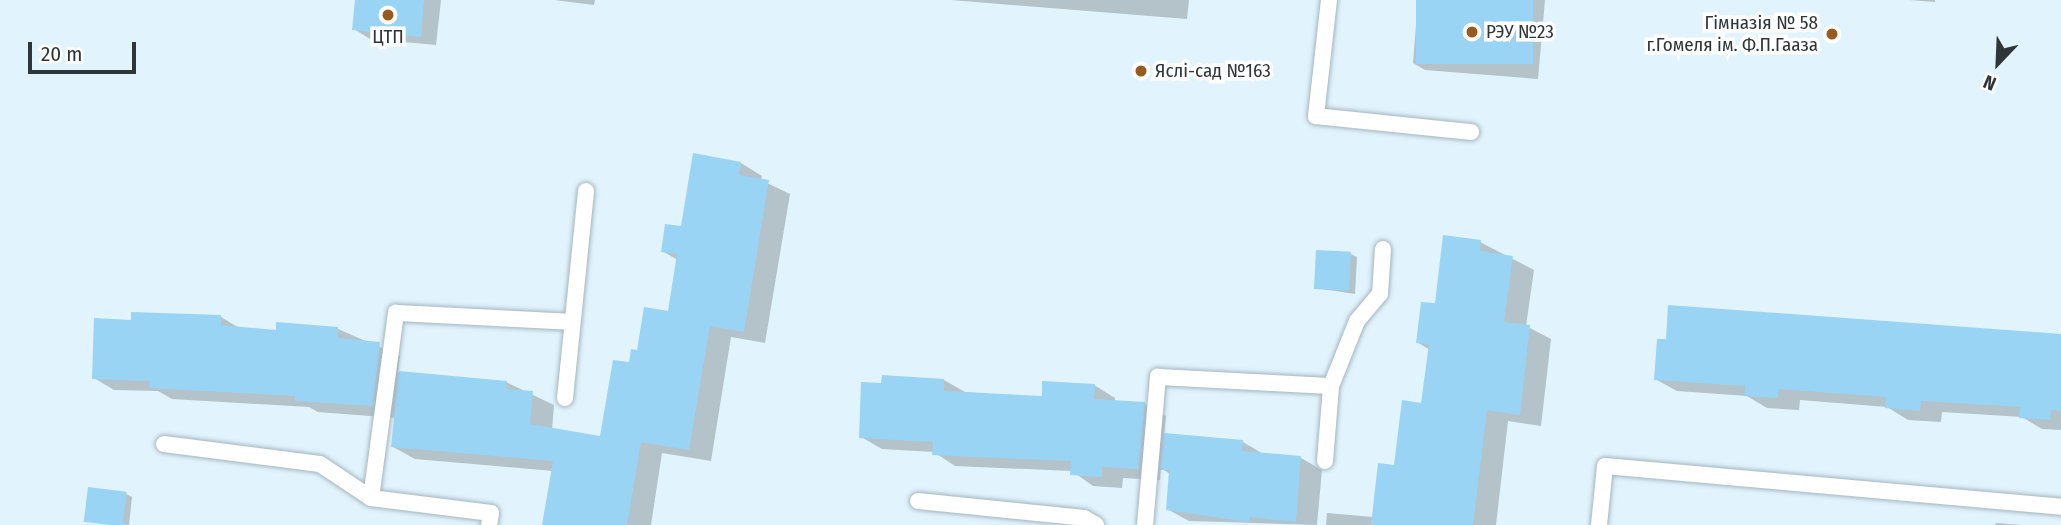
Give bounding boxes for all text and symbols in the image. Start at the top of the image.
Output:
marker: ЦТП [380,7,396,23]
place label: Гімназія № 58 г.Гомеля ім. Ф.П.Гааза [1646,12,1818,56]
place label: РЭУ №23 [1486,21,1554,43]
marker: РЭУ №23 [1464,24,1480,40]
place label: ЦТП [372,26,404,48]
marker: Гімназія № 58 г.Гомеля ім. Ф.П.Гааза [1824,26,1840,42]
scale bar [32,28,140,72]
north arrow [1963,28,2033,98]
text: 20 m [41,41,82,67]
place label: Яслі-сад №163 [1155,60,1271,82]
marker: Яслі-сад №163 [1133,63,1149,79]
text: N [1980,70,1999,96]

